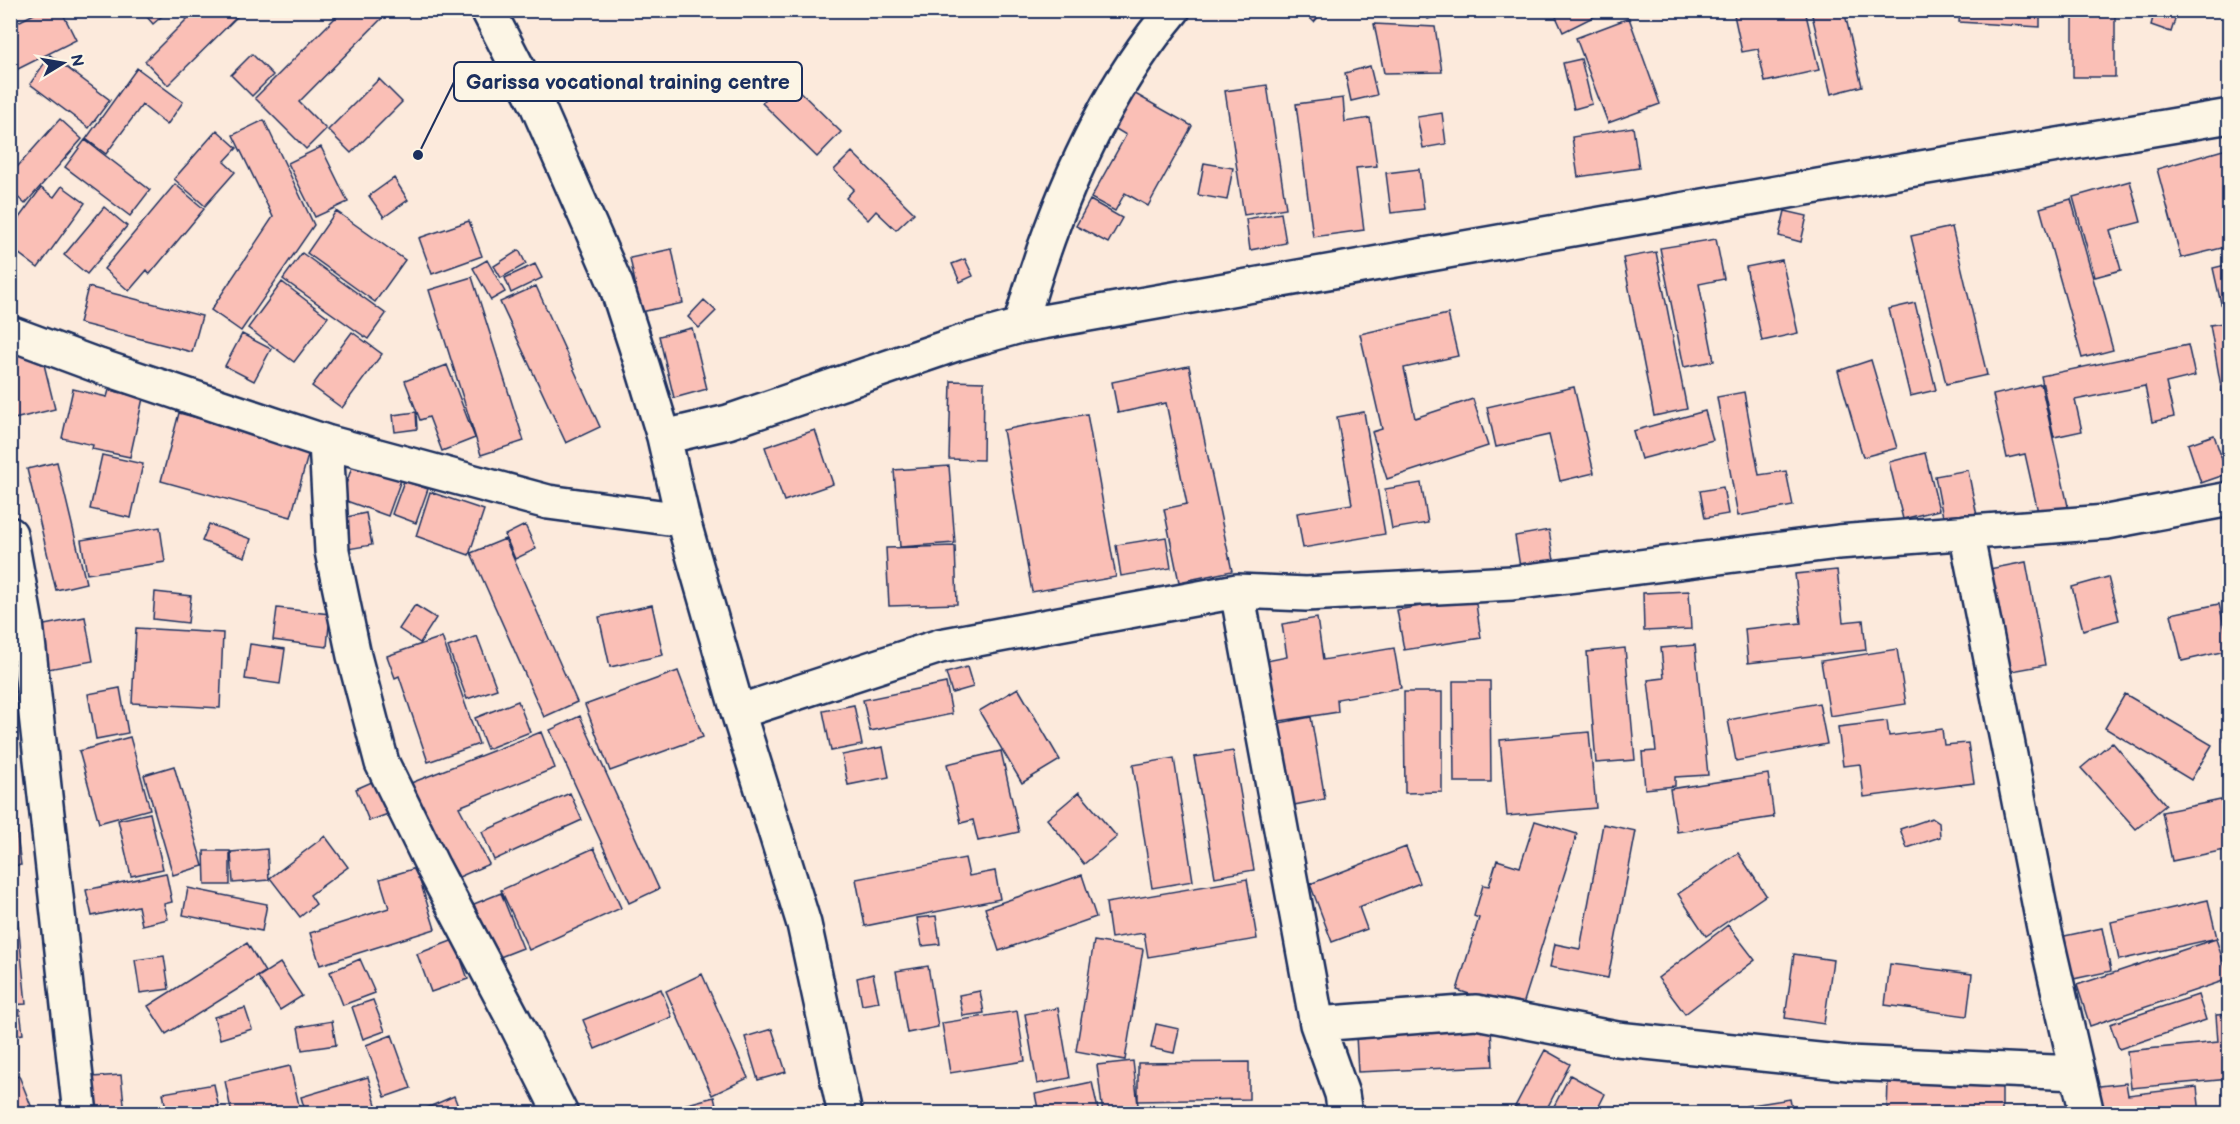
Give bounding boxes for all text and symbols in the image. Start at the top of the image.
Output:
north arrow [33,33,93,93]
text: N [66,53,87,68]
callout: Garissa vocational training centre [454,62,802,101]
text: Garissa vocational training centre [466,70,790,95]

